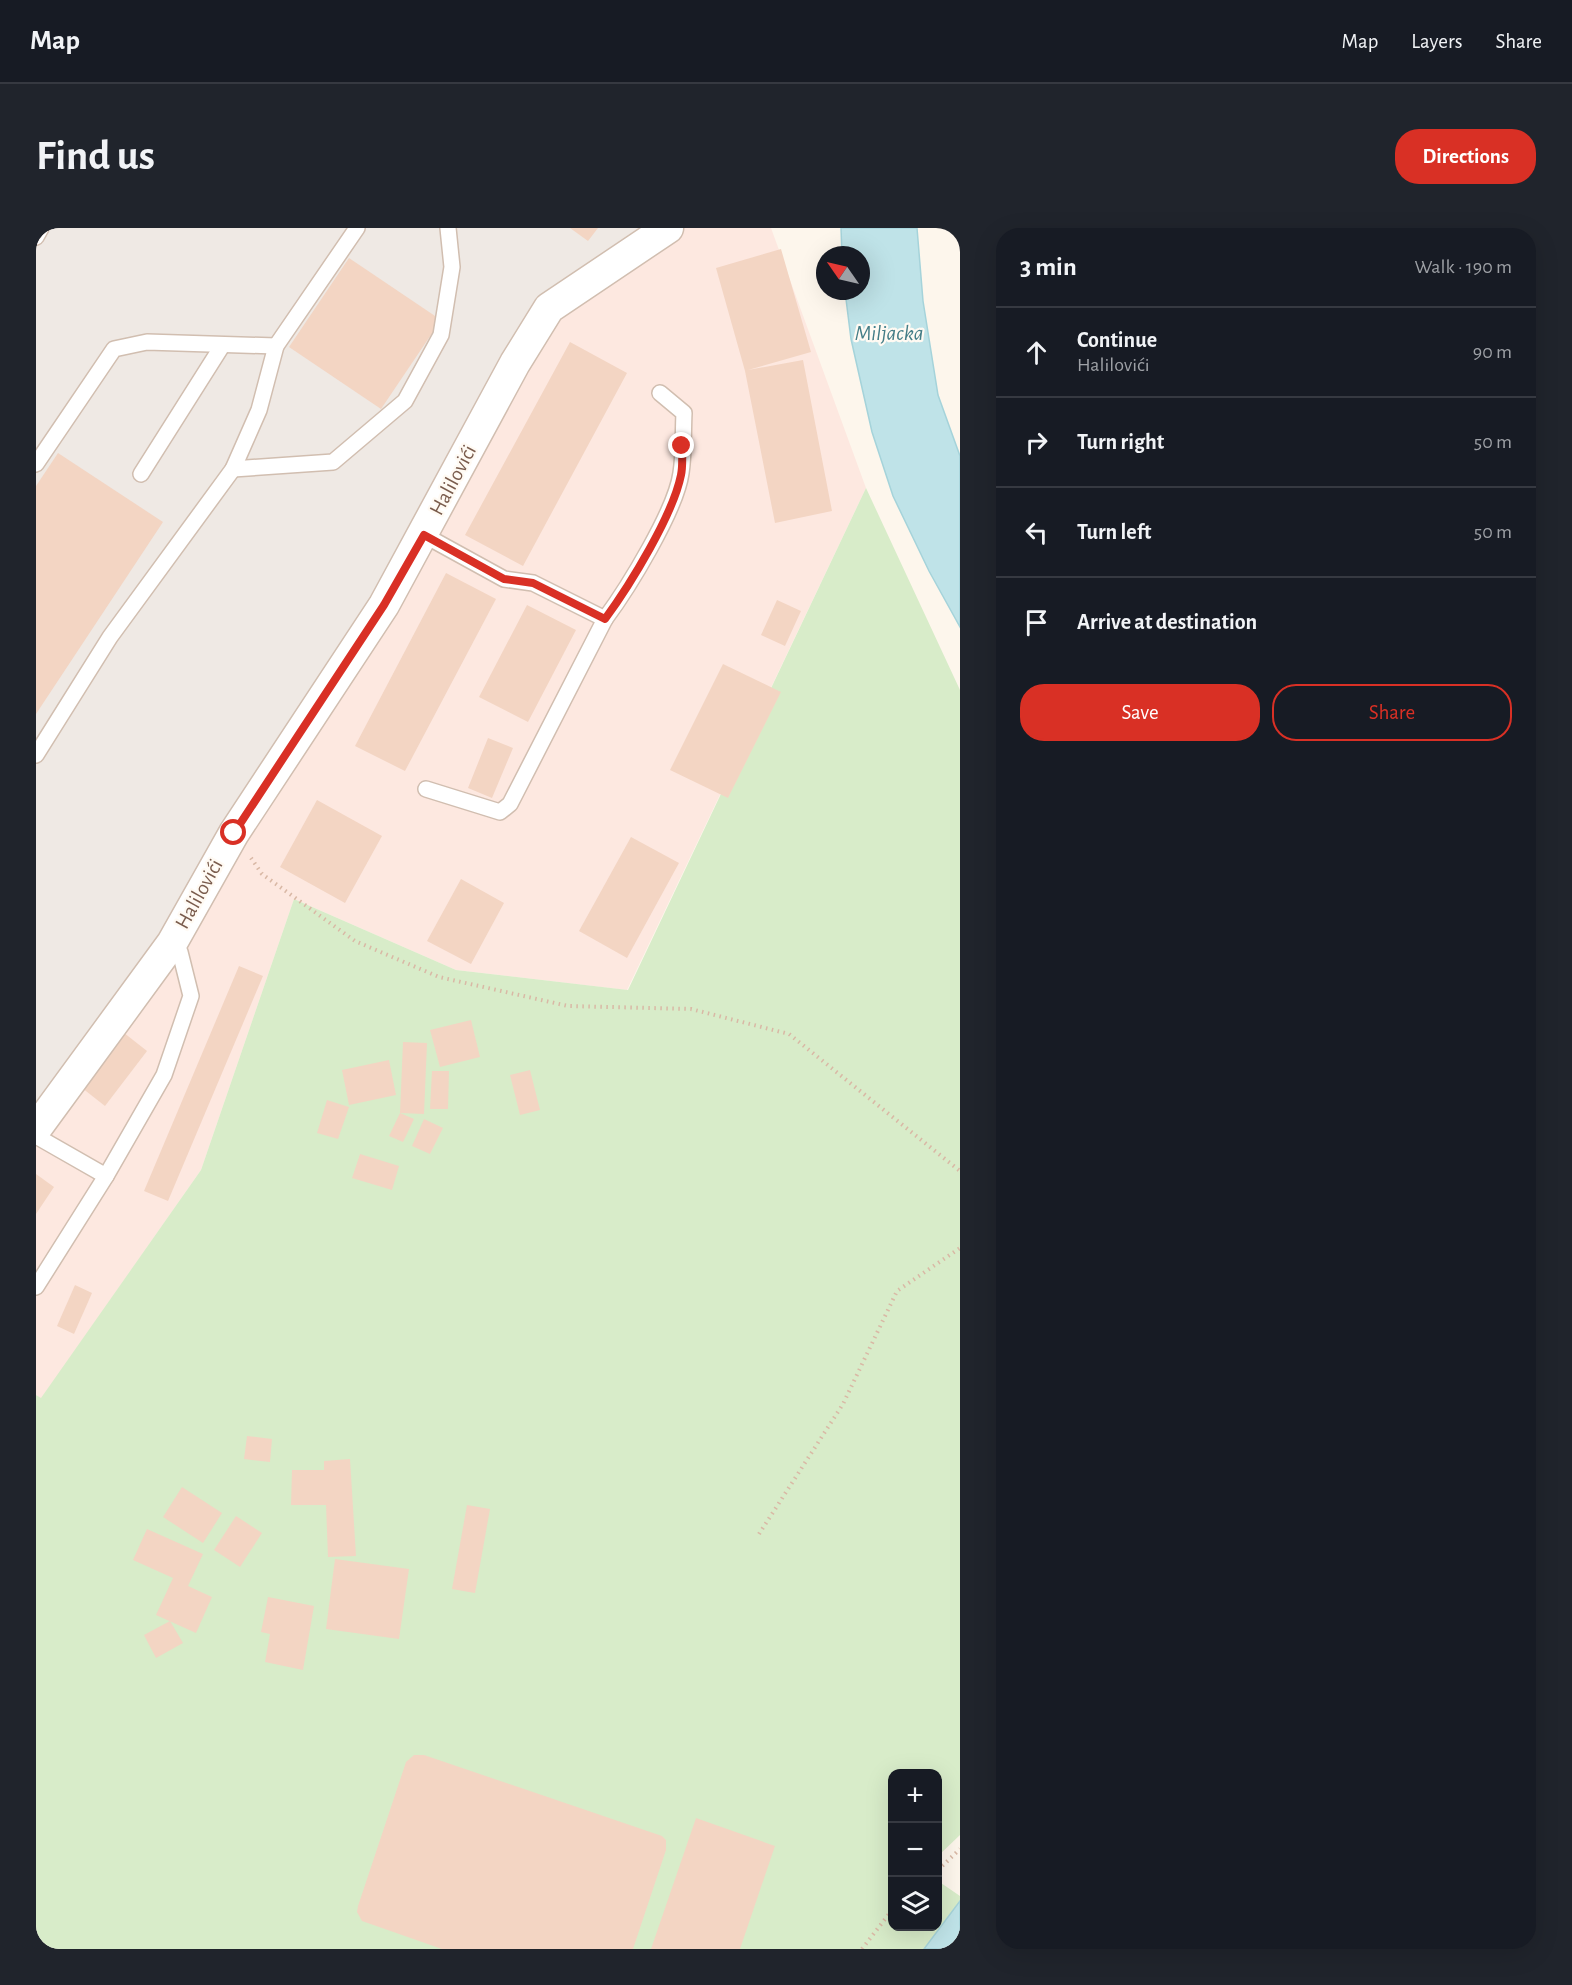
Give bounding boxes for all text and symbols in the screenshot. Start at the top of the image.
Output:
text: Map [30,27,80,55]
text: Map [1342,31,1378,52]
text: Layers [1411,31,1462,52]
text: Share [1495,31,1542,52]
button: Directions [1395,129,1536,184]
text: Find us [36,135,155,177]
north arrow [816,246,870,300]
text: 3 min [1020,254,1077,280]
text: Walk · 190 m [1415,257,1512,277]
water label: Miljacka [855,322,923,344]
text: Continue [1077,329,1157,351]
icon: ahead [1020,336,1053,369]
text: 90 m [1473,342,1512,362]
text: Halilovići [1077,355,1150,375]
icon: right [1020,426,1053,459]
text: Turn right [1077,431,1164,453]
route end [668,432,694,458]
text: 50 m [1474,432,1512,452]
street label: Halilovići [426,441,480,519]
icon: left [1020,516,1053,549]
text: Turn left [1077,521,1151,543]
text: 50 m [1474,522,1512,542]
icon: arrive [1020,606,1053,639]
text: Arrive at destination [1077,611,1257,633]
button: Save [1020,684,1260,741]
button: Share [1272,684,1512,741]
route start [220,819,246,845]
street label: Halilovići [171,856,227,932]
map controls [888,1769,942,1931]
button: + [888,1769,942,1823]
button: − [888,1823,942,1877]
button: layers [888,1877,942,1931]

